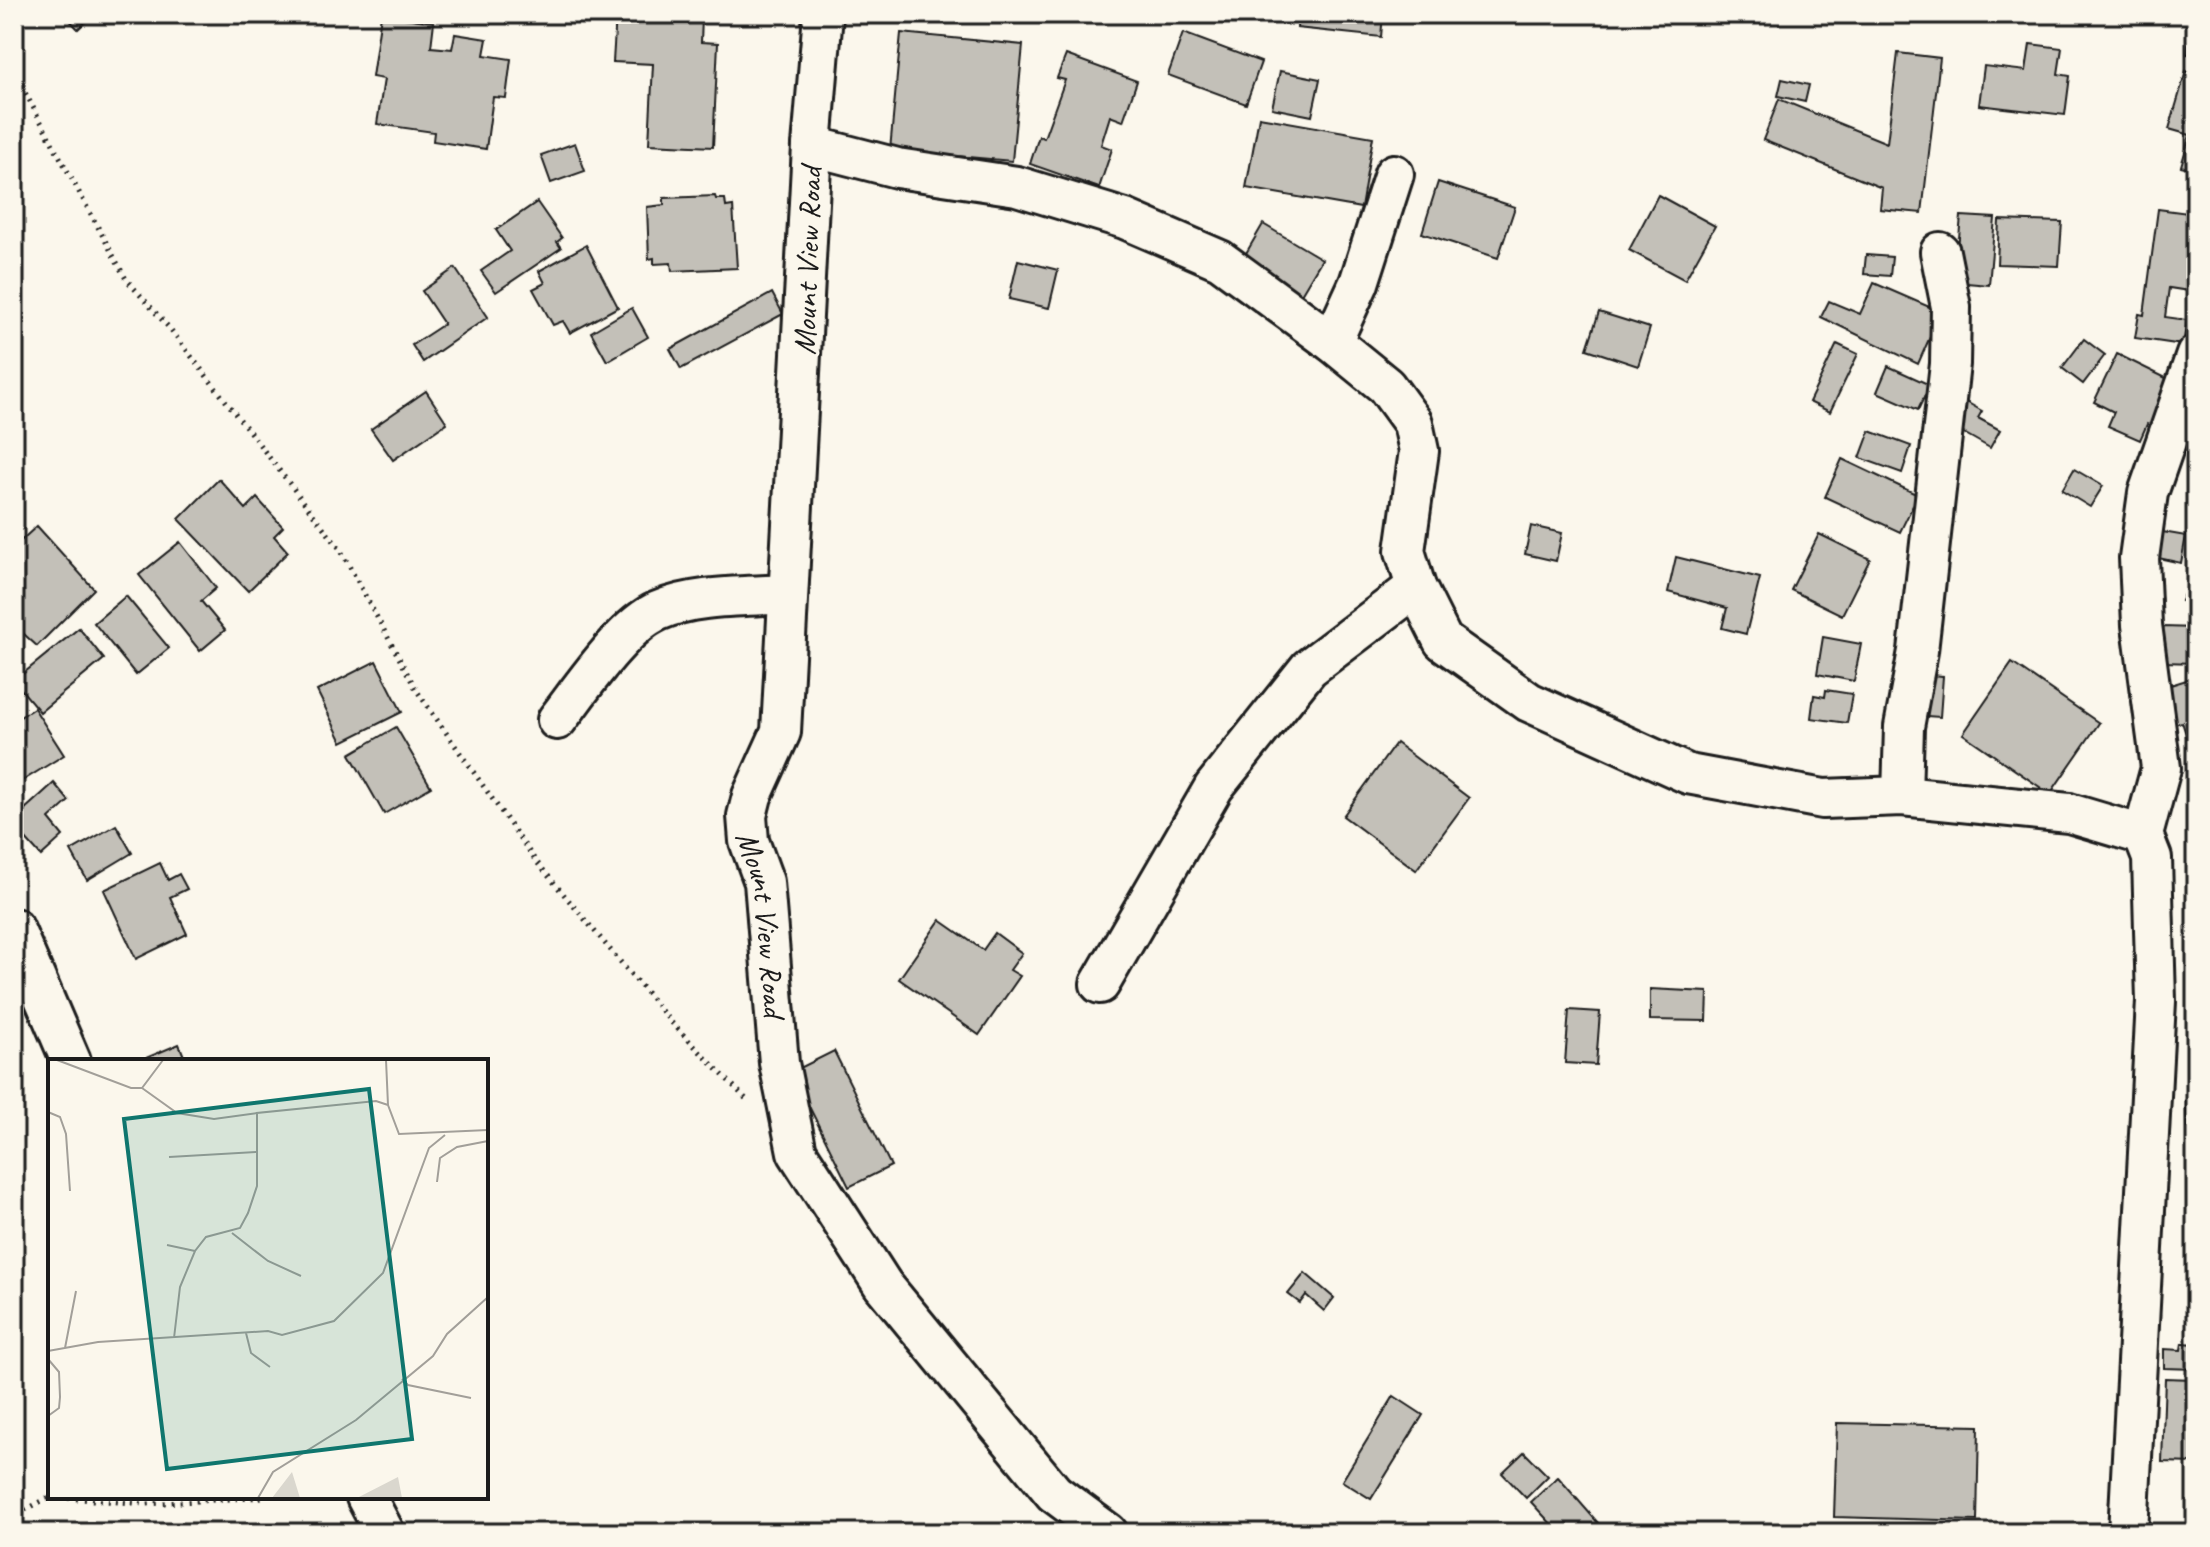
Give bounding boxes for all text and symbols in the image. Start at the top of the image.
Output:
street label: Mount View Road [784,162,831,356]
street label: Mount View Road [726,825,795,1023]
inset map [48,1059,488,1499]

